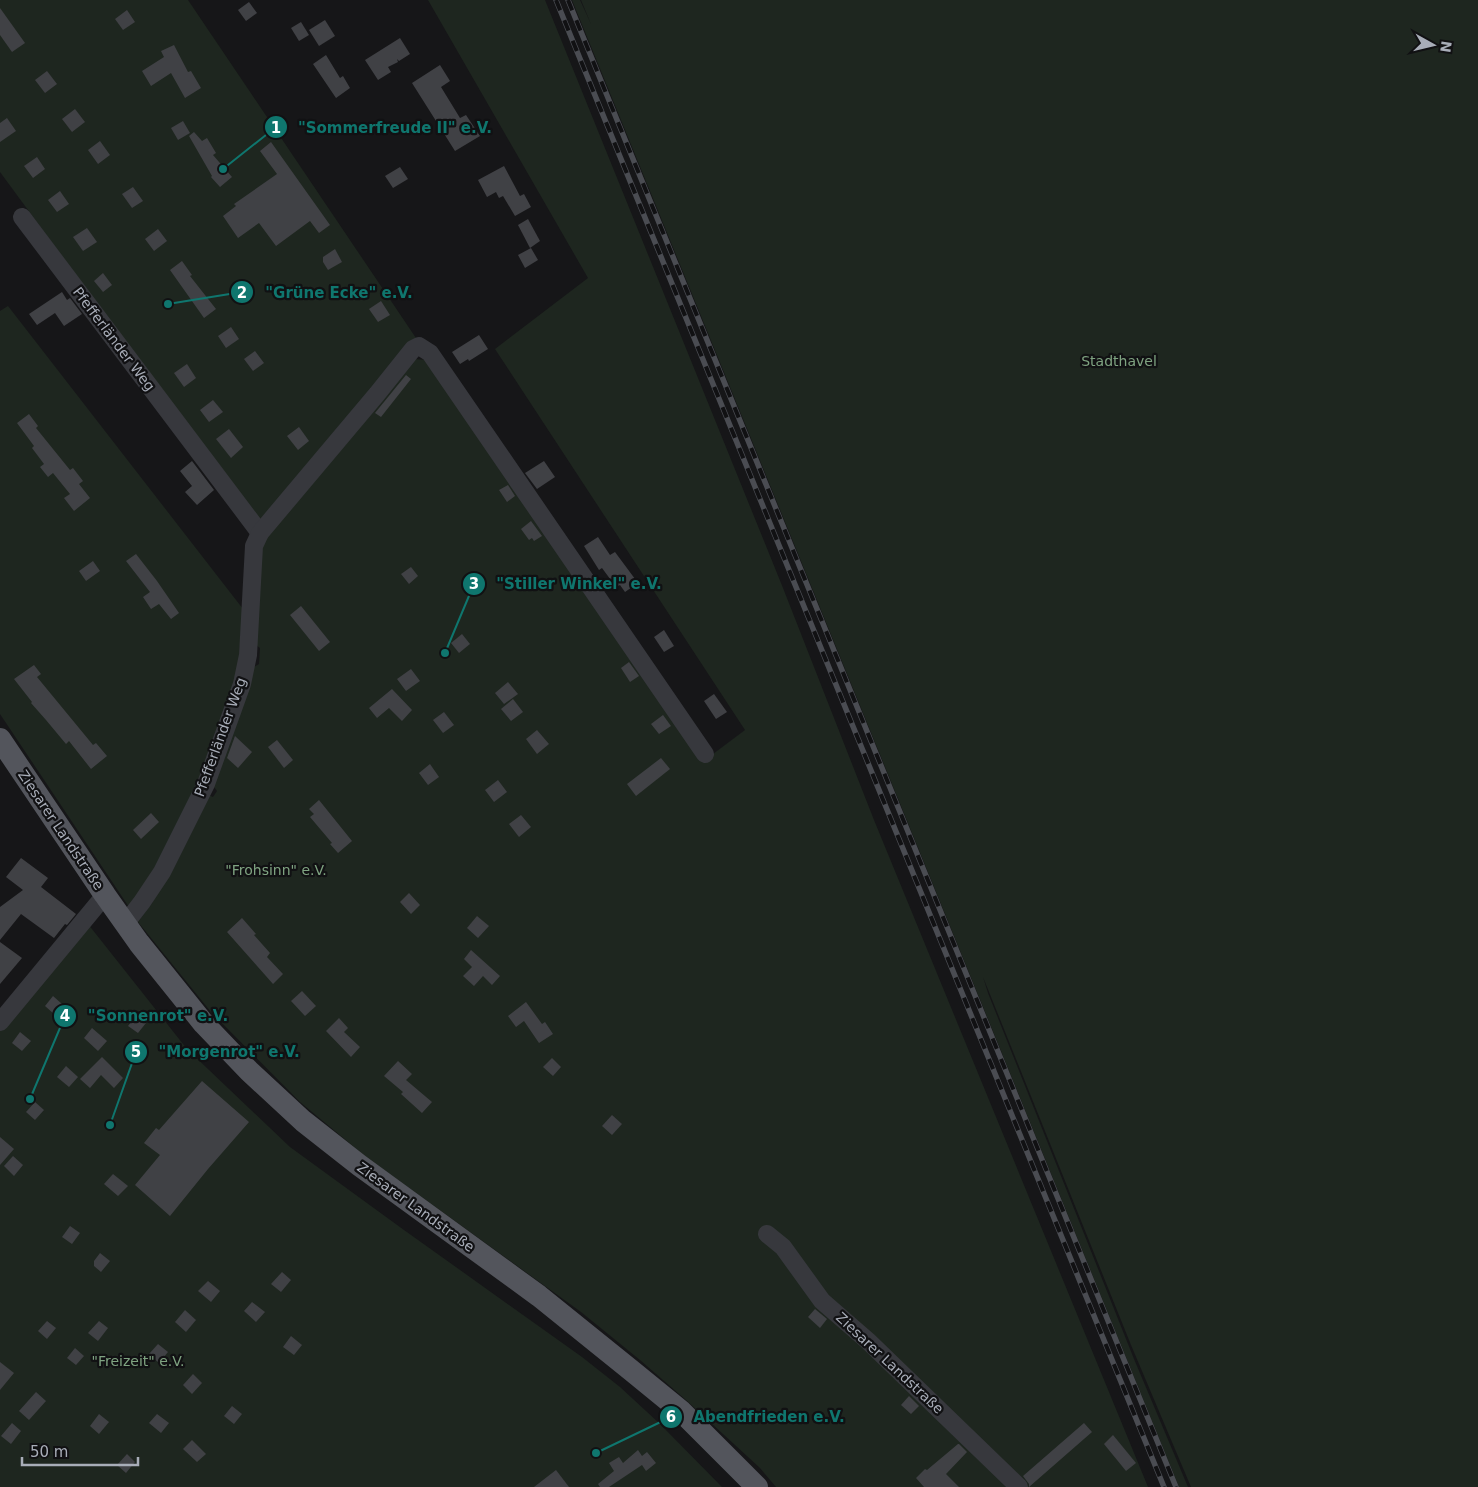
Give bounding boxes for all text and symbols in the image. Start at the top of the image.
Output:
north arrow [1408,20,1458,70]
text: N [1437,40,1455,54]
callout: "Sommerfreude II" e.V. [263,112,502,142]
text: 1 [271,119,281,137]
text: "Sommerfreude II" e.V. [298,119,492,137]
callout: "Grüne Ecke" e.V. [230,277,422,307]
street label: Pfefferländer Weg [70,284,158,394]
text: 2 [237,284,247,302]
text: "Grüne Ecke" e.V. [265,284,413,302]
park label: Stadthavel [1081,353,1157,369]
callout: "Stiller Winkel" e.V. [461,569,672,599]
text: 3 [469,575,479,593]
text: "Stiller Winkel" e.V. [496,575,662,593]
street label: Pfefferländer Weg [191,675,249,799]
street label: Ziesarer Landstraße [15,767,107,893]
park label: "Frohsinn" e.V. [225,862,327,878]
callout: "Sonnenrot" e.V. [53,1001,238,1031]
text: 4 [60,1007,70,1025]
text: "Sonnenrot" e.V. [88,1007,228,1025]
callout: "Morgenrot" e.V. [124,1037,310,1067]
text: 5 [131,1043,141,1061]
text: "Morgenrot" e.V. [158,1043,300,1061]
street label: Ziesarer Landstraße [354,1159,478,1255]
street label: Ziesarer Landstraße [833,1309,947,1417]
park label: "Freizeit" e.V. [92,1353,184,1369]
callout: Abendfrieden e.V. [658,1402,854,1432]
text: 6 [666,1408,676,1426]
text: Abendfrieden e.V. [693,1408,845,1426]
scale bar [22,1434,139,1466]
text: 50 m [30,1443,68,1461]

